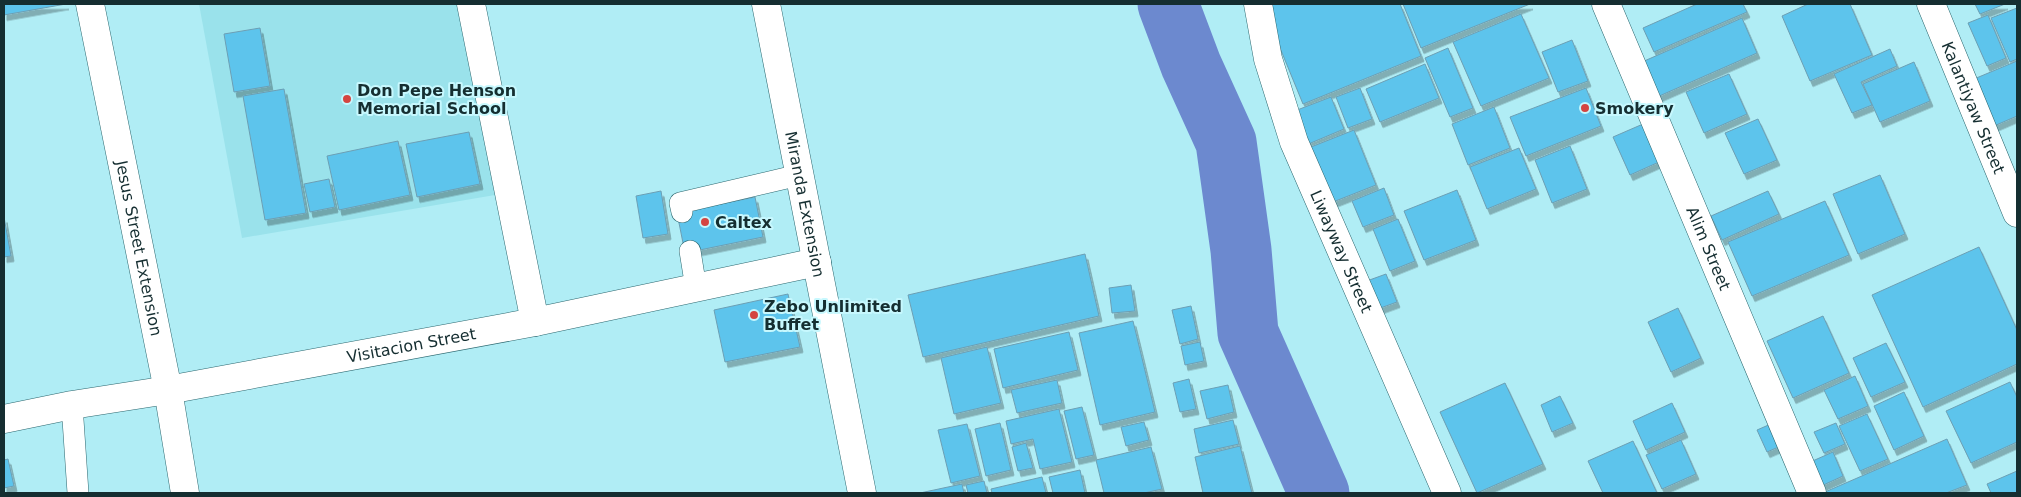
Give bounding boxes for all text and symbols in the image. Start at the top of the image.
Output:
street label: Kalantiyaw Street [1938,39,2009,177]
place label: Don Pepe Henson Memorial School [357,81,516,118]
marker: Don Pepe Henson Memorial School [341,93,353,105]
place label: Smokery [1595,99,1674,118]
marker: Smokery [1579,102,1591,114]
street label: Miranda Extension [782,130,829,279]
street label: Jesus Street Extension [112,158,166,338]
street label: Liwayway Street [1307,187,1377,315]
street label: Alim Street [1683,203,1735,293]
place label: Caltex [715,213,773,232]
marker: Caltex [699,216,711,228]
place label: Zebo Unlimited Buffet [764,297,902,334]
marker: Zebo Unlimited Buffet [748,309,760,321]
street label: Visitacion Street [345,324,477,366]

